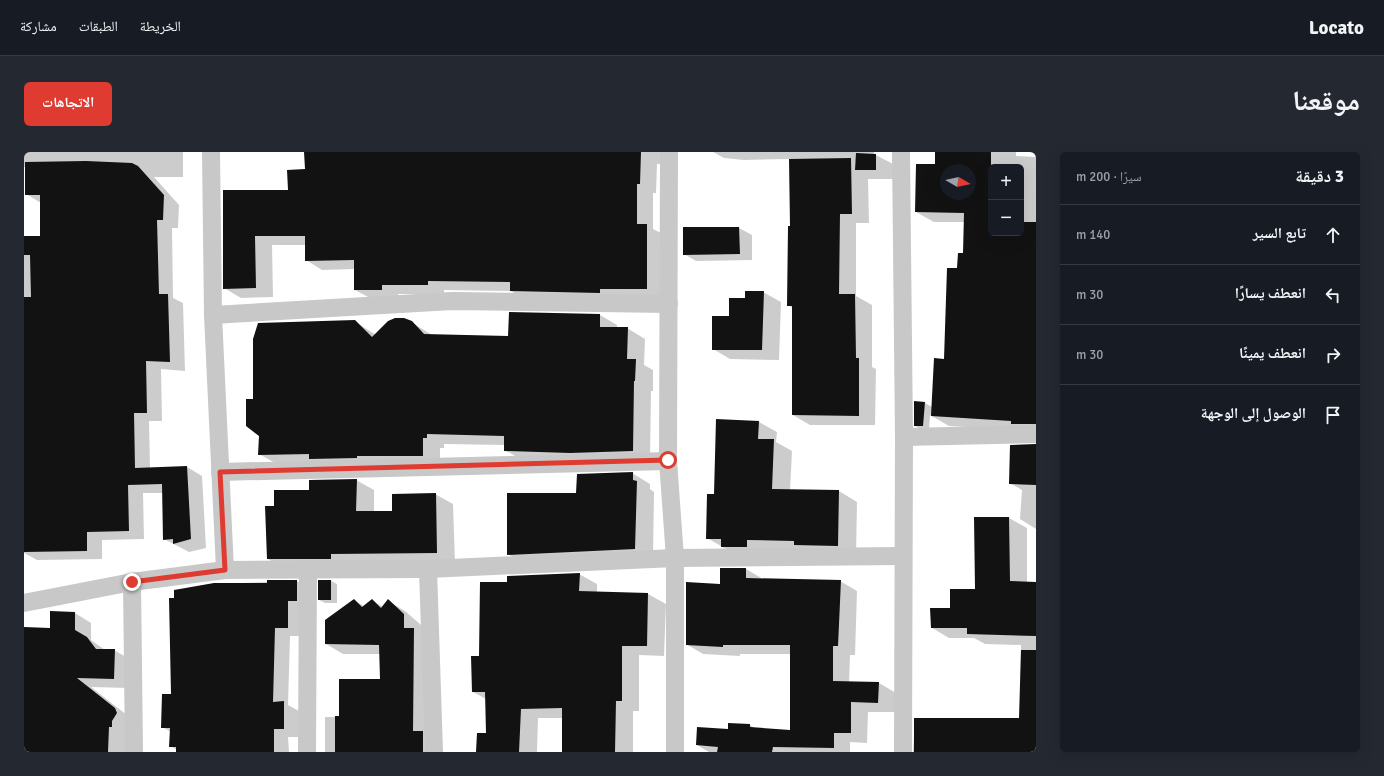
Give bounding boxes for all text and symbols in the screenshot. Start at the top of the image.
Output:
text: Locato [1309,16,1364,40]
text: مشاركة [20,18,57,35]
text: الطبقات [79,18,118,35]
text: الخريطة [140,18,181,35]
button: الاتجاهات [24,82,112,126]
text: موقعنا [1292,84,1360,118]
north arrow [940,164,976,200]
map controls [988,164,1024,236]
button: + [988,164,1024,200]
text: 3 دقيقة [1295,166,1344,187]
text: سيرًا · 200 m [1076,169,1142,185]
button: − [988,200,1024,236]
text: تابع السير [1253,224,1306,242]
icon: ahead [1322,224,1344,246]
text: 140 m [1076,227,1110,243]
text: انعطف يسارًا [1235,284,1306,302]
icon: left [1322,284,1344,306]
text: 30 m [1076,287,1103,303]
text: انعطف يمينًا [1239,344,1306,362]
icon: right [1322,344,1344,366]
text: 30 m [1076,347,1103,363]
text: الوصول إلى الوجهة [1201,404,1306,422]
icon: arrive [1322,404,1344,426]
route start [659,451,677,469]
route end [123,573,141,591]

